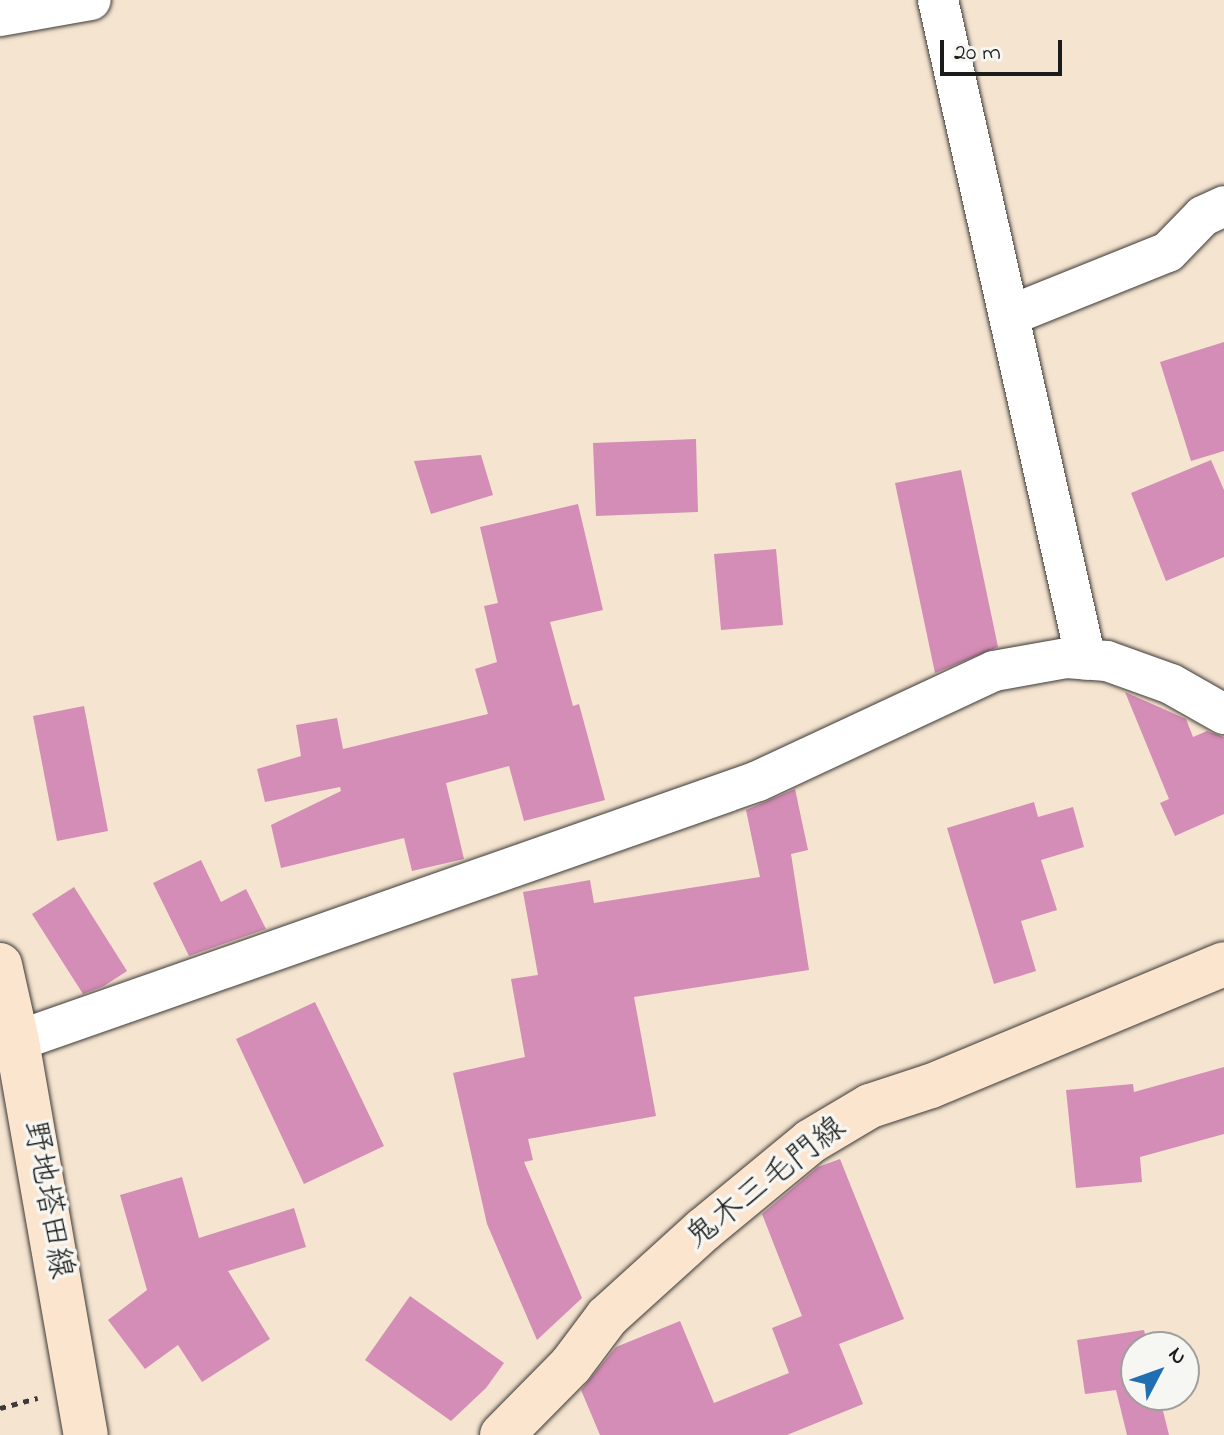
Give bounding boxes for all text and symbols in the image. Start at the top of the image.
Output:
scale bar [944,24,1066,74]
text: 20 m [954,36,1001,71]
street label: 鬼木三毛門線 [680,1110,854,1258]
street label: 野地塔田線 [13,1118,79,1282]
north arrow [1120,1331,1200,1411]
text: N [1160,1340,1194,1373]

